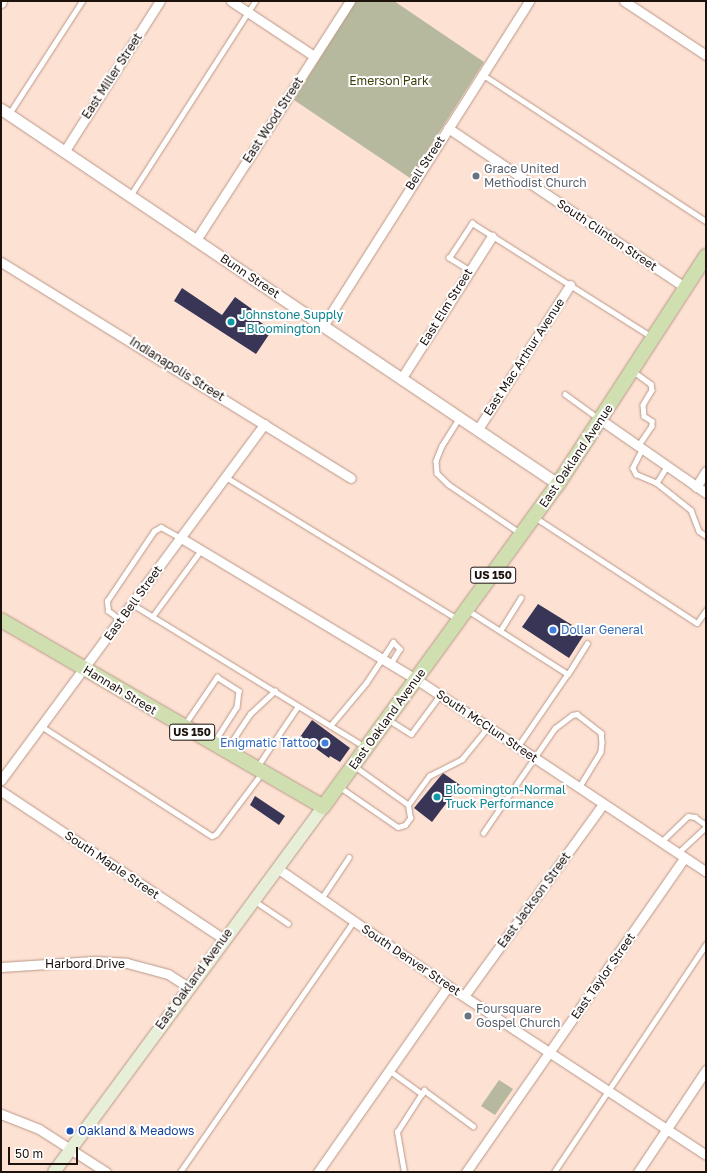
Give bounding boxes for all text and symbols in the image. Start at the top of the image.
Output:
street label: East Miller Street [79,30,145,122]
street label: East Wood Street [240,74,306,166]
park label: Emerson Park [349,74,429,88]
street label: Bell Street [402,133,448,193]
place label: Grace United Methodist Church [484,162,587,190]
marker: Grace United Methodist Church [471,171,481,181]
street label: South Clinton Street [554,196,660,274]
street label: Bunn Street [218,251,282,301]
street label: East Elm Street [416,266,476,348]
street label: East Mac Arthur Avenue [481,296,567,418]
place label: Johnstone Supply - Bloomington [239,308,343,336]
marker: Johnstone Supply - Bloomington [226,317,236,327]
street label: Indianapolis Street [127,334,227,404]
street label: East Oakland Avenue [536,402,616,510]
street label: East Bell Street [101,563,165,643]
road number: US 150 [470,566,516,584]
place label: Dollar General [561,623,644,637]
marker: Dollar General [548,625,558,635]
street label: Hannah Street [81,662,159,718]
street label: East Oakland Avenue [346,666,428,772]
street label: South McClun Street [434,687,540,765]
road number: US 150 [169,723,215,741]
place label: Enigmatic Tattoo [220,736,317,750]
marker: Enigmatic Tattoo [320,738,330,748]
place label: Bloomington-Normal Truck Performance [445,783,566,811]
marker: Bloomington-Normal Truck Performance [432,792,442,802]
street label: South Maple Street [62,828,162,902]
street label: East Jackson Street [495,850,573,950]
street label: South Denver Street [359,921,463,999]
street label: East Oakland Avenue [153,926,235,1032]
street label: East Taylor Street [568,930,638,1022]
street label: Harbord Drive [45,957,125,971]
place label: Foursquare Gospel Church [476,1002,560,1030]
marker: Foursquare Gospel Church [463,1011,473,1021]
place label: Oakland & Meadows [78,1124,194,1138]
marker: Oakland & Meadows [65,1126,75,1136]
scale bar [10,1139,80,1165]
text: 50 m [15,1146,43,1161]

